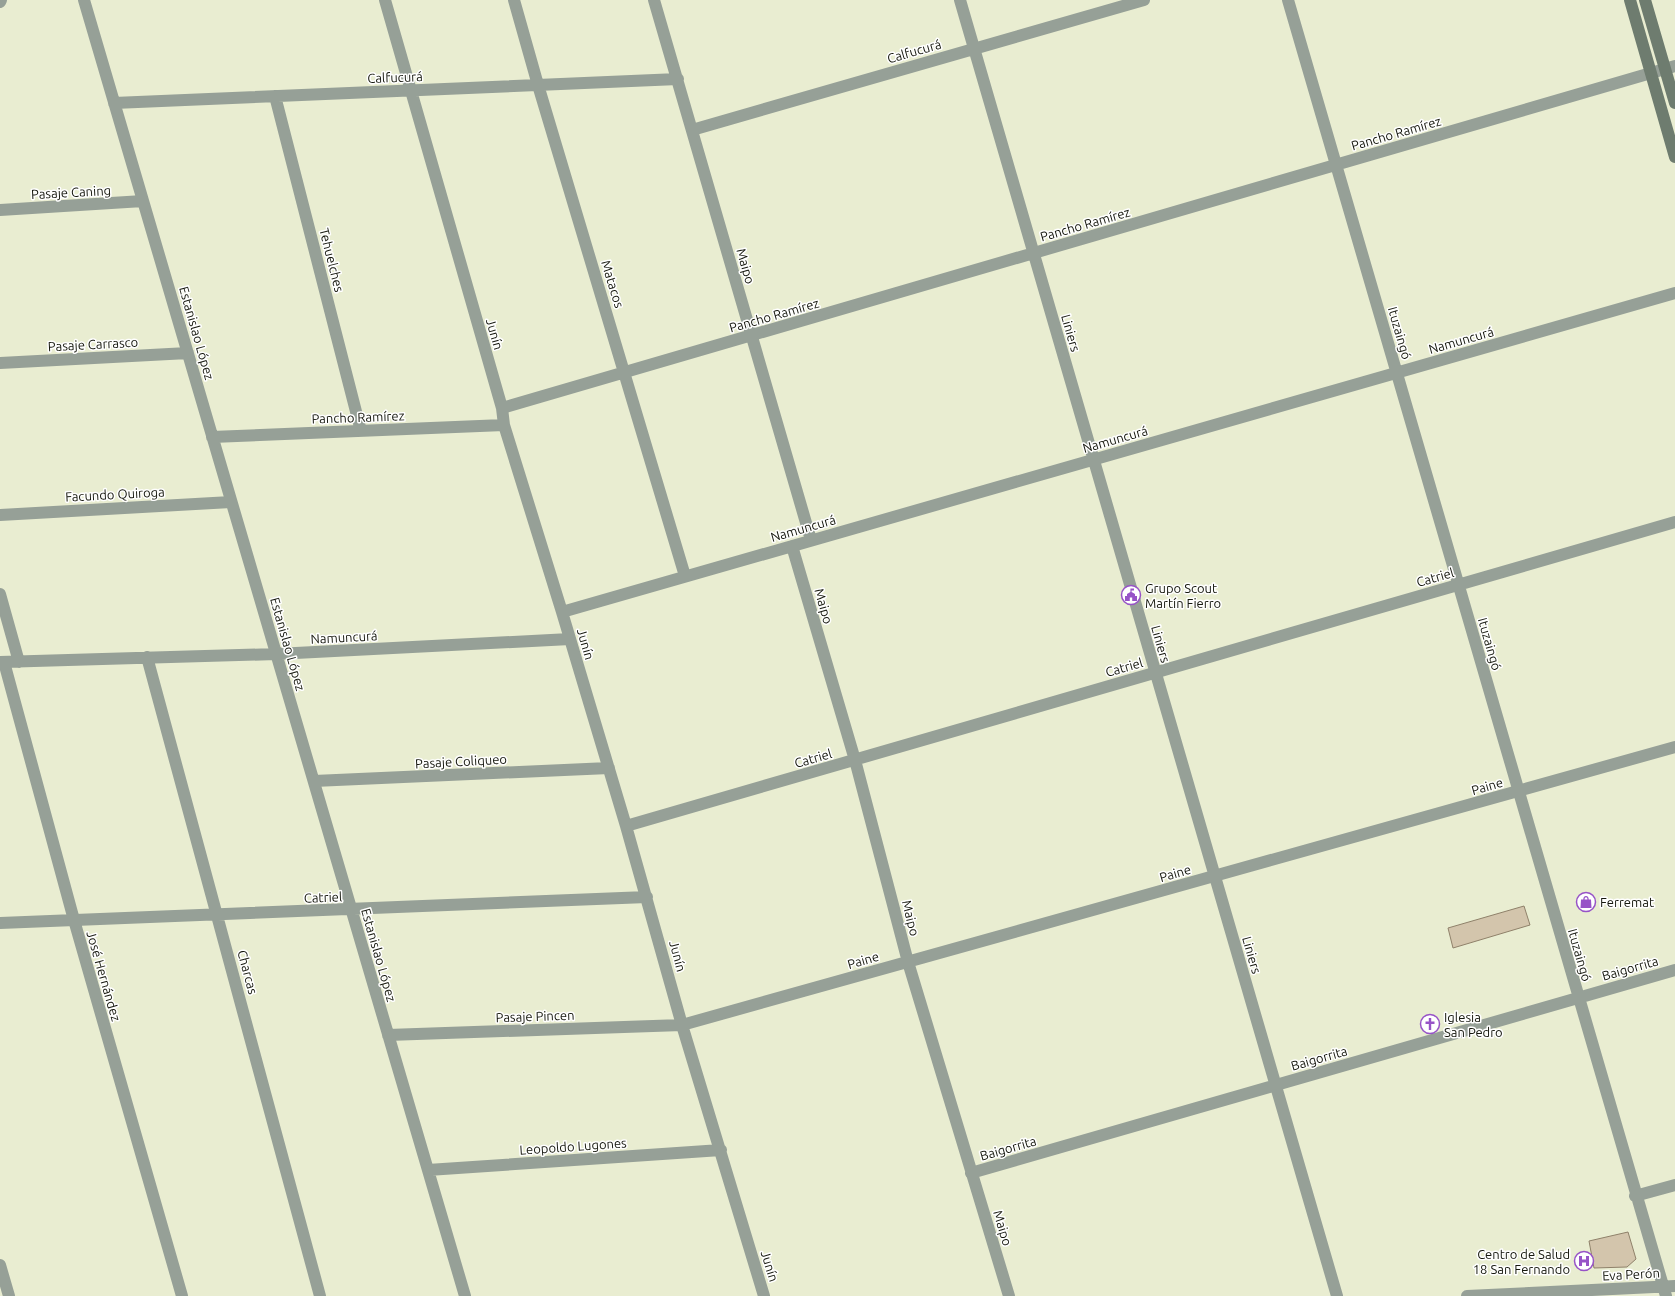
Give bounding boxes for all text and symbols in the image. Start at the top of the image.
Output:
street label: Calfucurá [885,37,943,65]
street label: Calfucurá [367,69,423,85]
street label: Pancho Ramírez [1349,113,1443,153]
street label: Pasaje Caning [31,183,111,201]
street label: Pancho Ramírez [1038,204,1132,244]
street label: Tehuelches [317,227,347,294]
street label: Maipo [734,247,758,285]
street label: Matacos [599,259,627,310]
street label: Estanislao López [177,285,217,381]
street label: Pancho Ramírez [727,295,821,335]
street label: Ituzaingó [1386,305,1414,361]
street label: Liniers [1059,313,1083,354]
street label: Junín [484,317,506,351]
street label: Namuncurá [1427,324,1495,356]
street label: Pasaje Carrasco [47,335,139,353]
street label: Pancho Ramírez [311,408,405,426]
street label: Namuncurá [1081,423,1149,455]
street label: Facundo Quiroga [65,484,165,505]
street label: Namuncurá [769,512,837,544]
street label: Catriel [1415,565,1456,589]
place label: Grupo Scout Martín Fierro [1145,581,1221,610]
public building icon: Grupo Scout Martín Fierro [1120,584,1142,606]
street label: Maipo [812,587,836,625]
street label: Estanislao López [268,596,308,692]
street label: Ituzaingó [1476,616,1504,672]
street label: Liniers [1149,624,1173,665]
street label: Junín [575,627,597,661]
street label: Namuncurá [310,628,378,646]
street label: Catriel [1104,655,1145,679]
street label: Catriel [793,746,834,770]
street label: Pasaje Coliqueo [415,752,507,770]
street label: Paine [1470,775,1504,797]
street label: Paine [1158,862,1192,884]
street label: Catriel [304,889,343,905]
shop icon: Ferremat [1575,891,1597,913]
place label: Ferremat [1600,895,1654,909]
street label: Maipo [900,899,922,937]
street label: Estanislao López [359,907,399,1003]
street label: Ituzaingó [1566,927,1594,983]
street label: José Hernández [84,929,124,1023]
street label: Liniers [1240,935,1264,976]
street label: Junín [667,939,689,973]
street label: Charcas [235,948,261,996]
street label: Paine [846,949,880,971]
street label: Baigorrita [1600,953,1660,983]
street label: Pasaje Pincen [495,1008,575,1024]
place label: Iglesia San Pedro [1444,1010,1503,1039]
church icon: Iglesia San Pedro [1419,1013,1441,1035]
street label: Baigorrita [1289,1043,1349,1073]
street label: Baigorrita [978,1133,1038,1163]
street label: Leopoldo Lugones [519,1135,627,1157]
street label: Maipo [991,1209,1015,1247]
place label: Centro de Salud 18 San Fernando [1473,1247,1570,1276]
street label: Junín [759,1249,781,1283]
hospital icon: Centro de Salud 18 San Fernando [1573,1250,1595,1272]
street label: Eva Perón [1602,1265,1660,1283]

